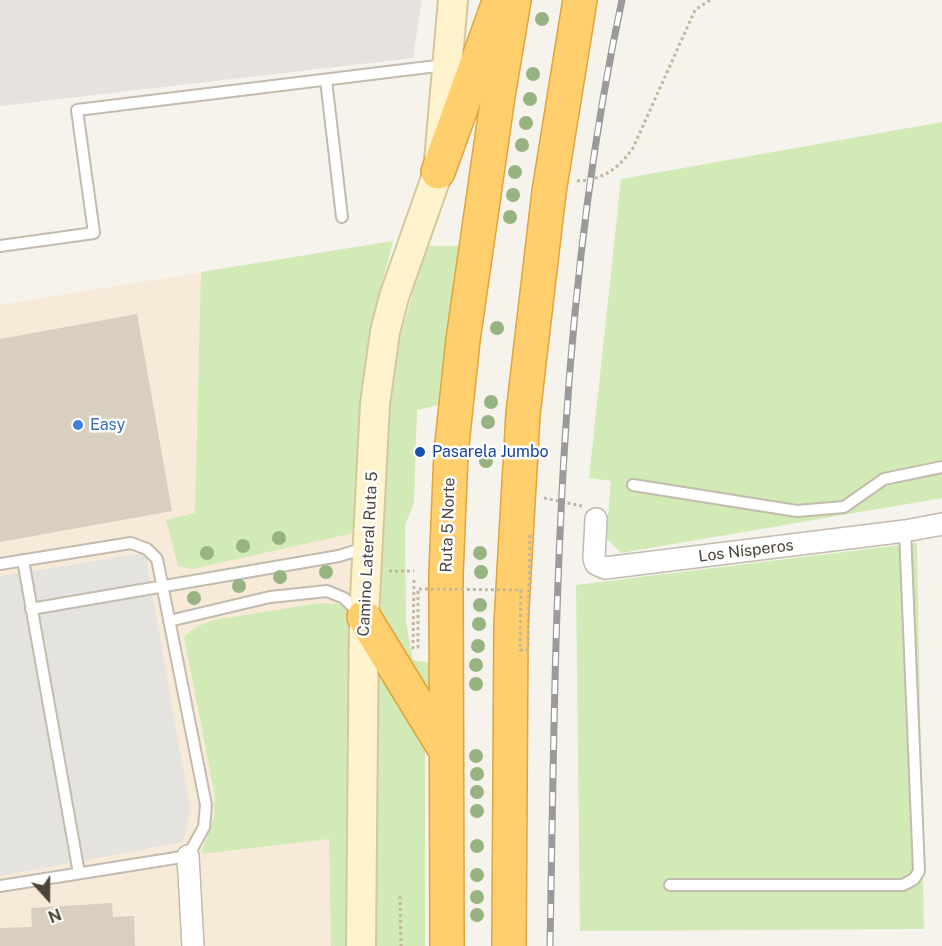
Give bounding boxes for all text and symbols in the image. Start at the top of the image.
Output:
place label: Easy [90,415,125,435]
marker: Easy [71,418,85,432]
place label: Pasarela Jumbo [432,442,549,462]
marker: Pasarela Jumbo [413,445,427,459]
street label: Camino Lateral Ruta 5 [354,471,382,637]
street label: Ruta 5 Norte [437,477,459,573]
street label: Los Nísperos [697,536,795,566]
north arrow [18,868,78,928]
text: N [45,904,64,926]

